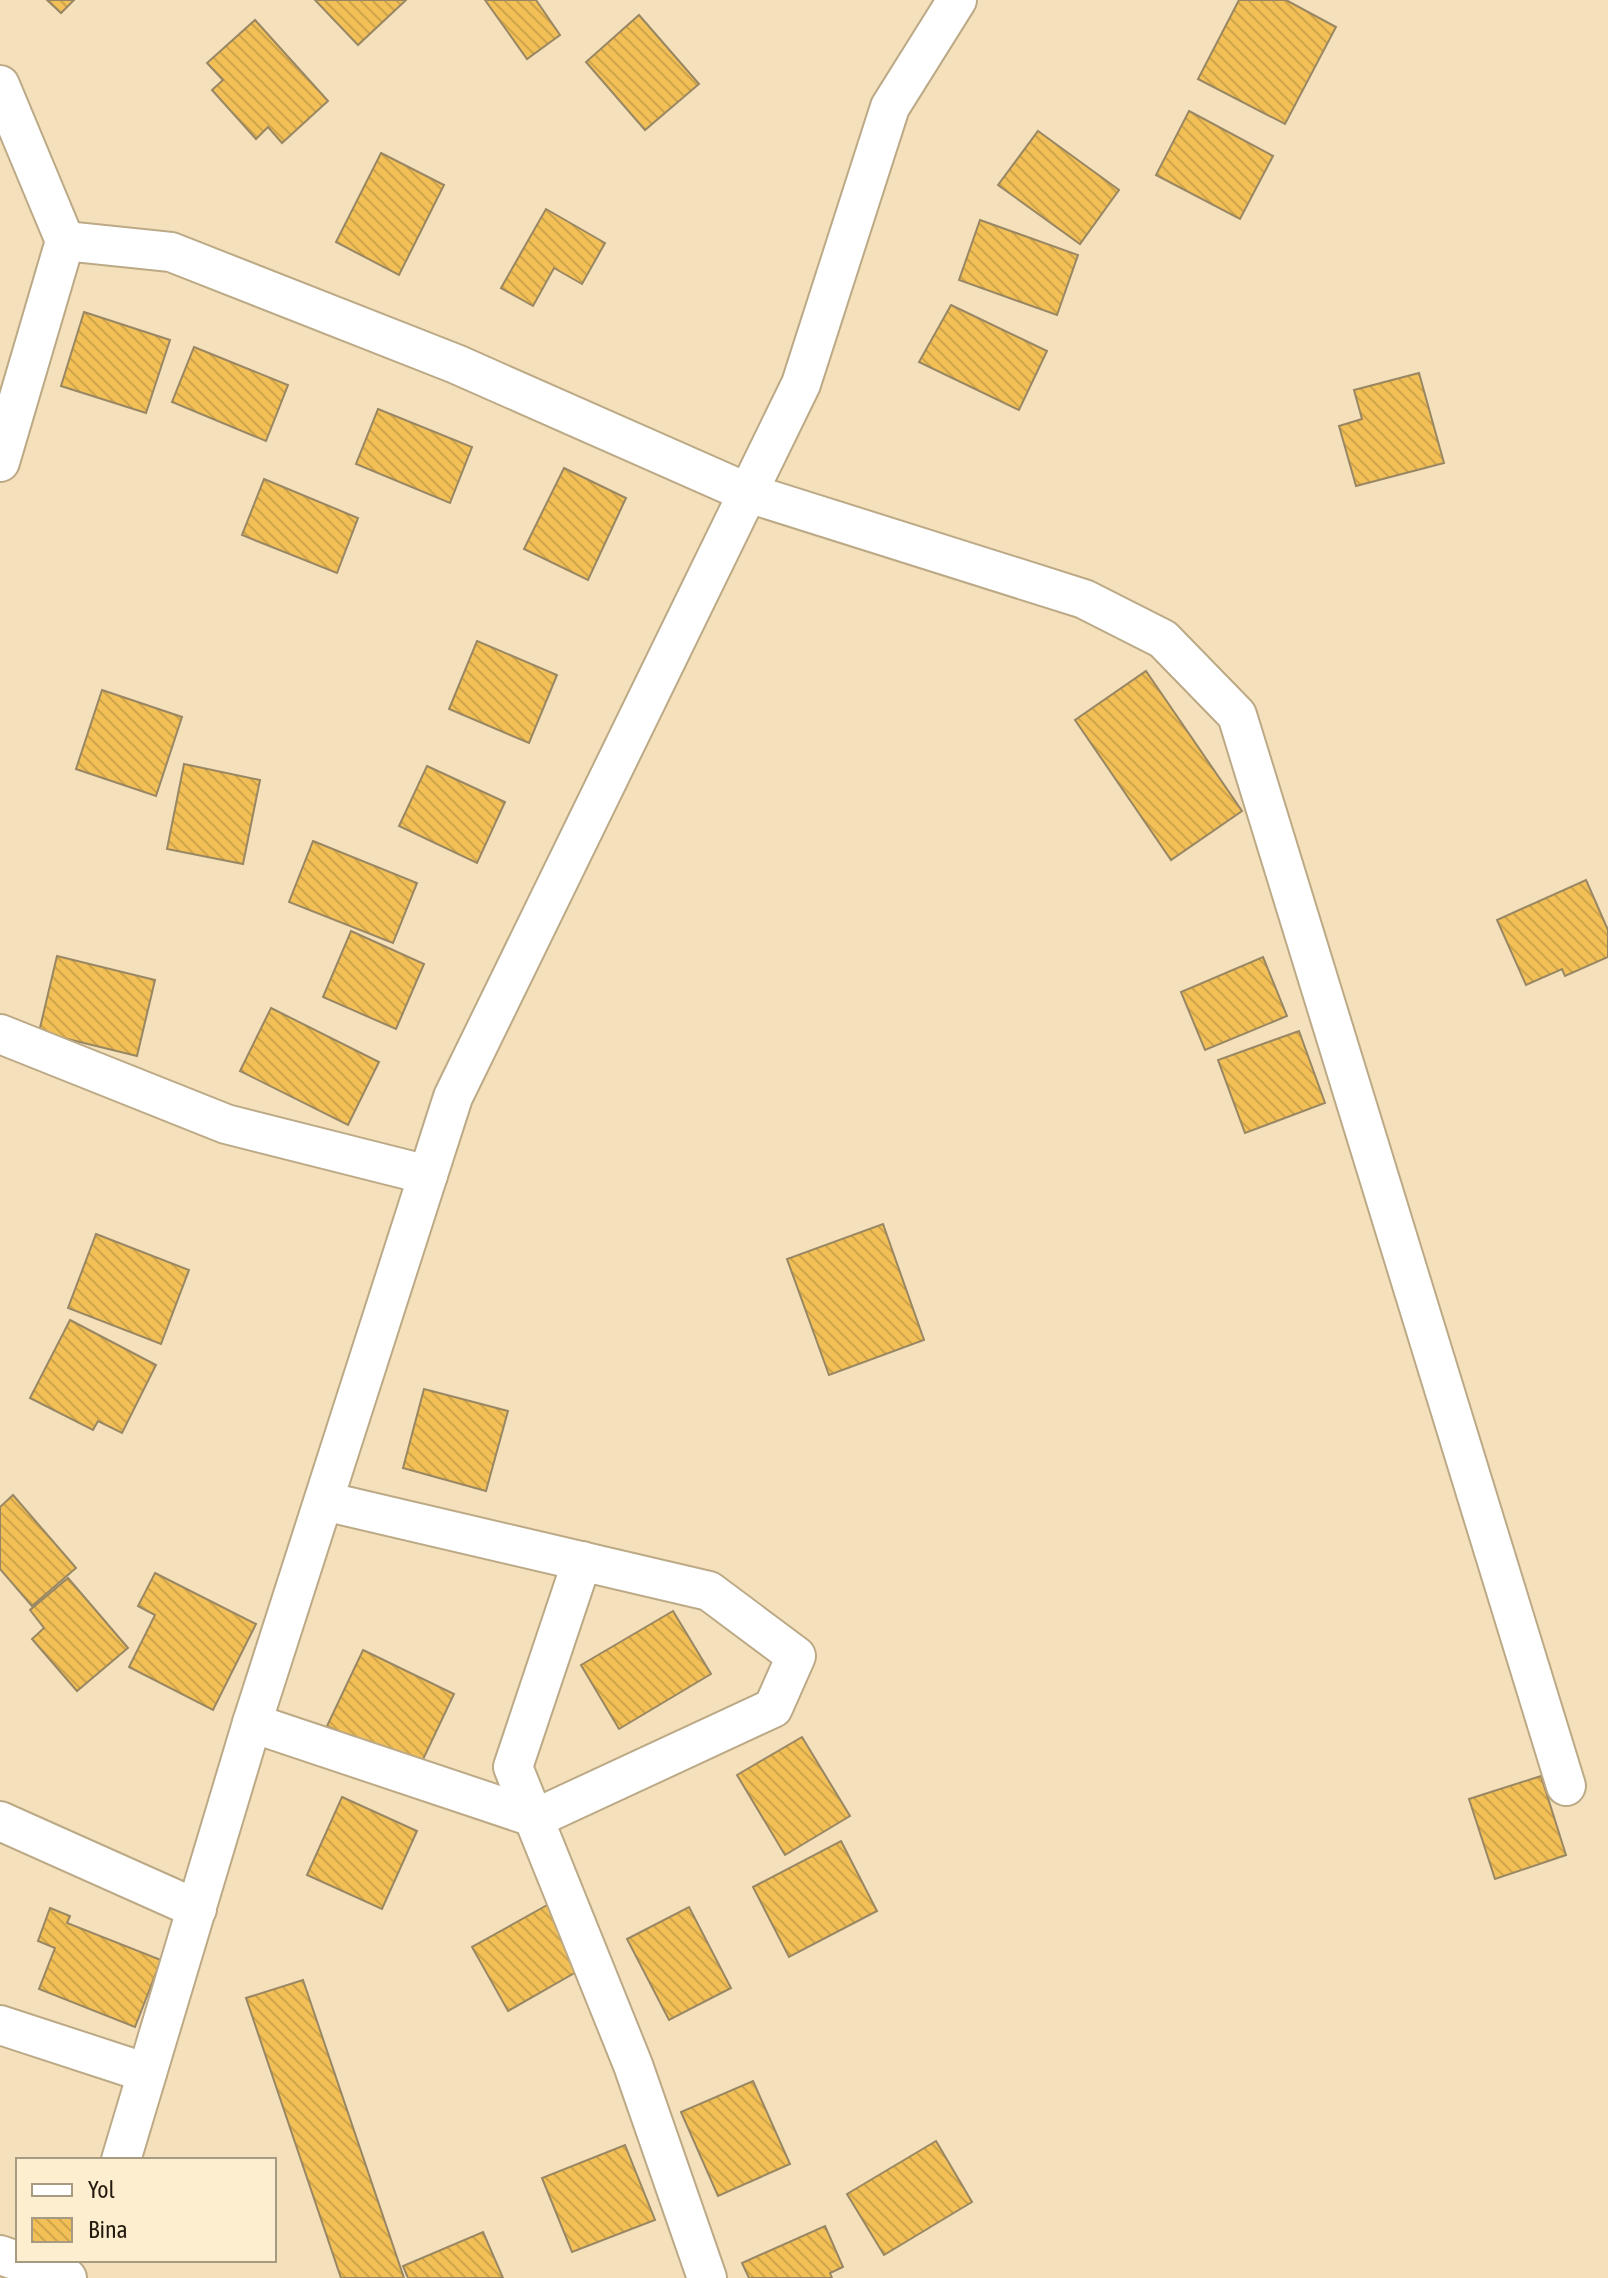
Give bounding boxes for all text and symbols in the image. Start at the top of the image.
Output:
legend [16,2158,276,2262]
text: Yol [88,2176,116,2203]
text: Bina [88,2216,128,2243]

